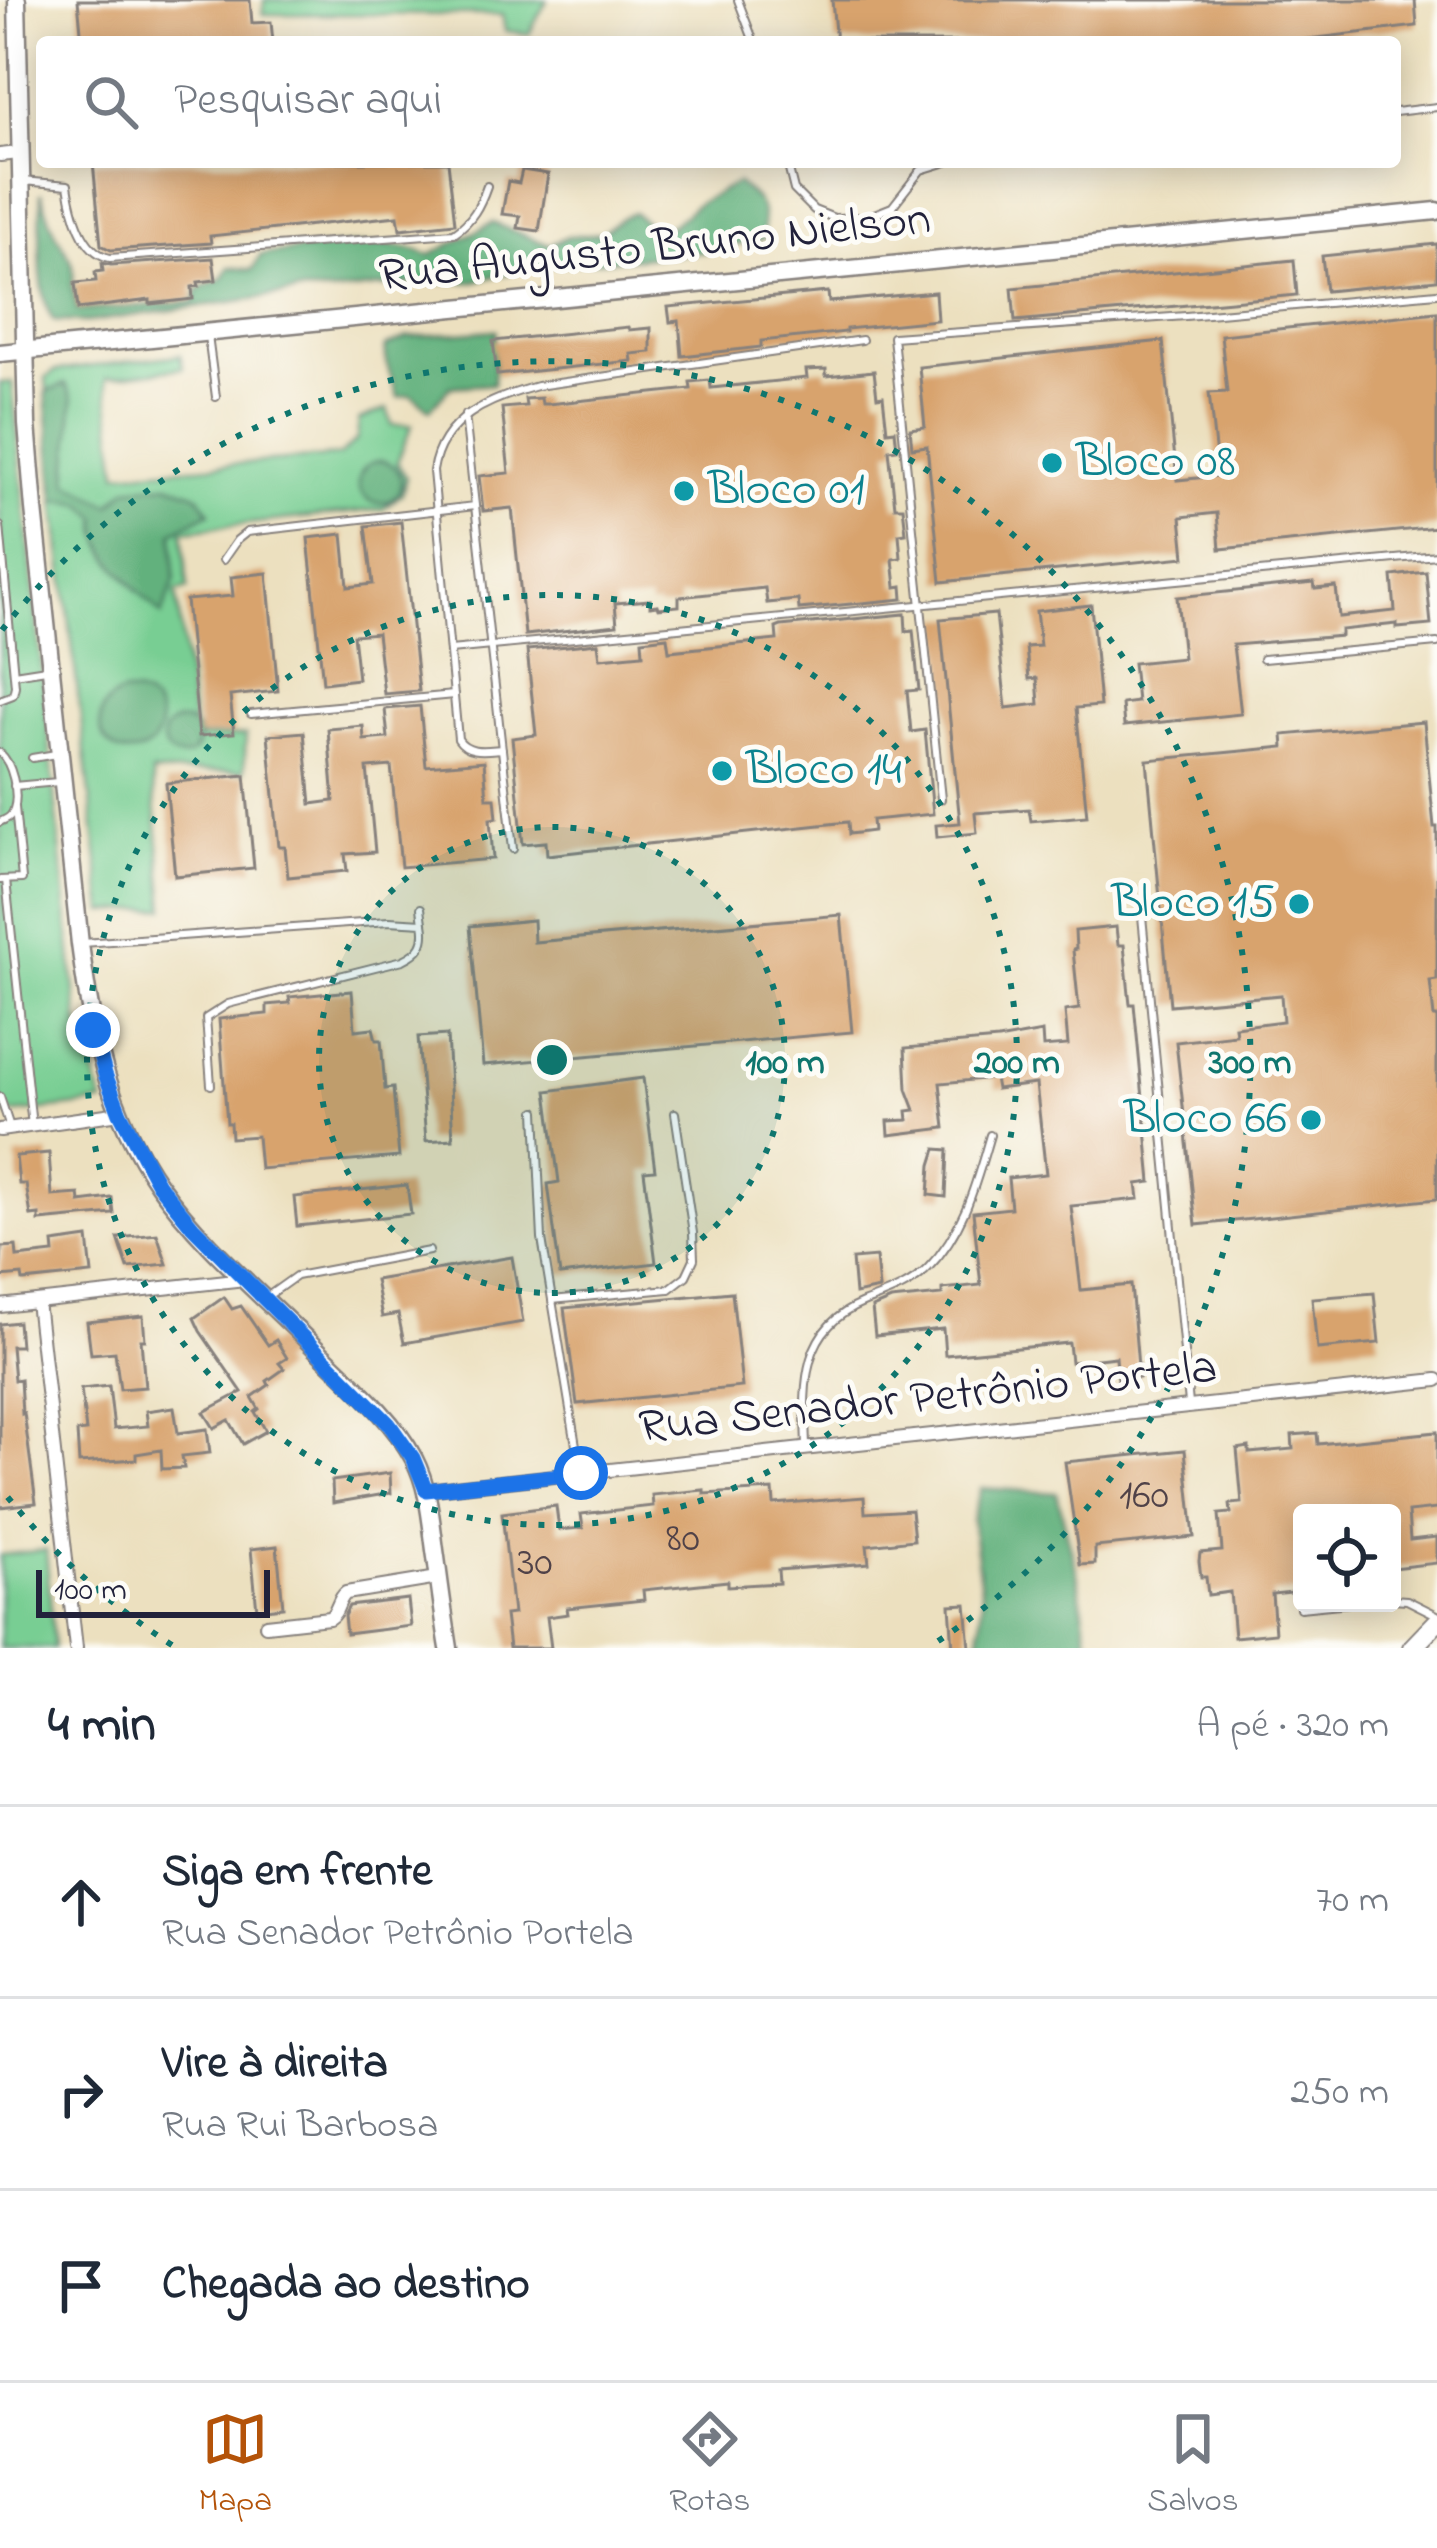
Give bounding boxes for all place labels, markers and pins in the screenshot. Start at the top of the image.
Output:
place label: Bloco 08 [1075,428,1235,498]
marker: Bloco 08 [1039,450,1065,476]
place label: Bloco 01 [707,456,865,526]
marker: Bloco 01 [671,478,697,504]
place label: Bloco 14 [745,736,902,806]
marker: Bloco 14 [709,758,735,784]
place label: Bloco 15 [1111,869,1275,939]
marker: Bloco 15 [1286,891,1312,917]
centre of rings [531,1039,573,1081]
place label: Bloco 66 [1123,1085,1287,1155]
marker: Bloco 66 [1298,1107,1324,1133]

